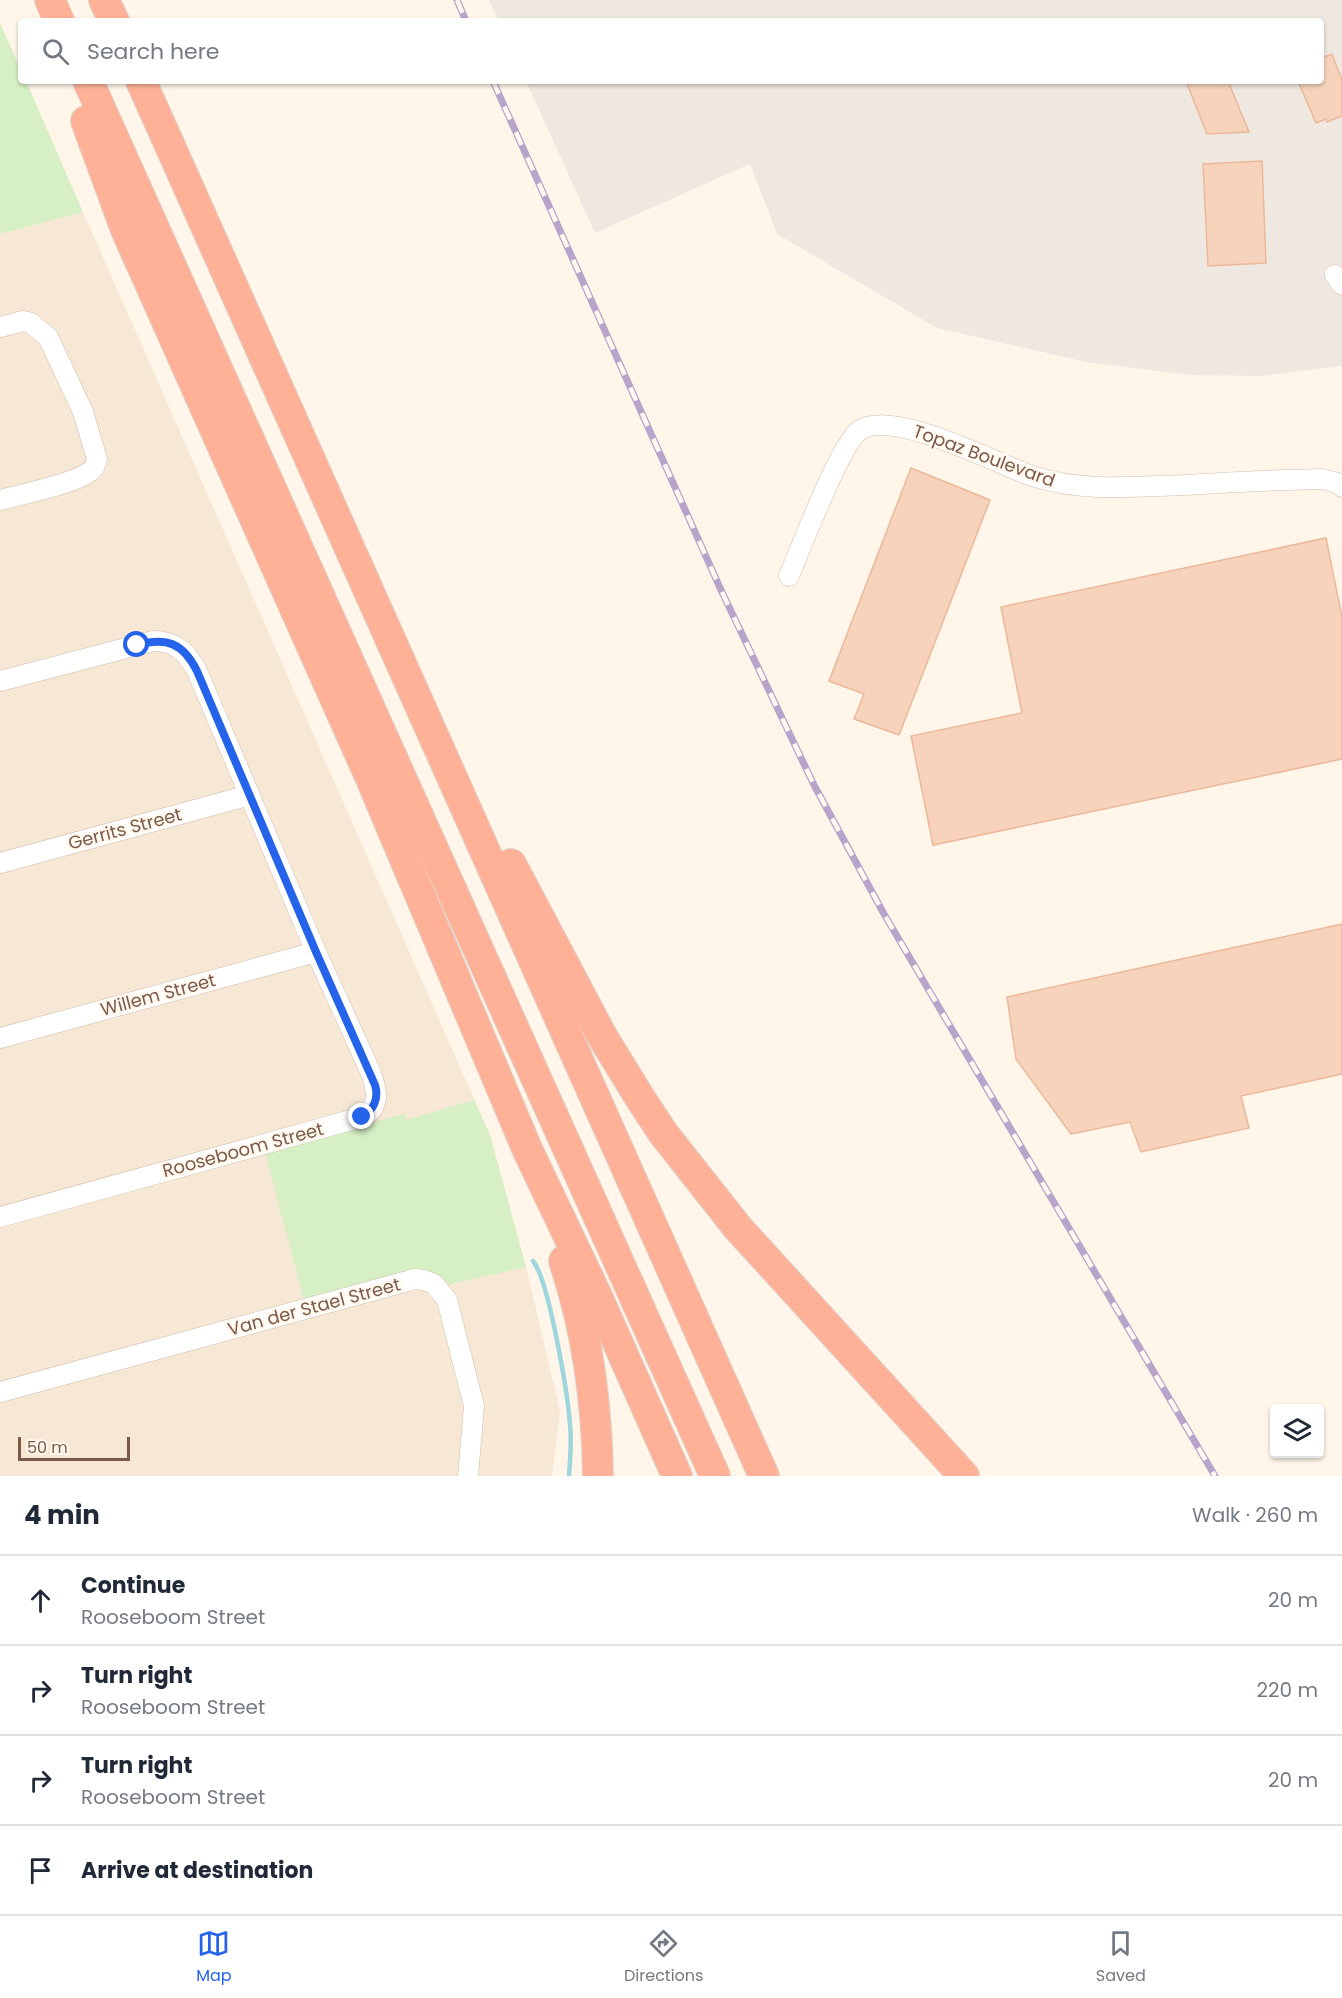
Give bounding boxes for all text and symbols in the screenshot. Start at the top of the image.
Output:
search box [18,18,1324,84]
icon: search [39,35,72,68]
text: Search here [87,36,220,67]
street label: Topaz Boulevard [910,418,1059,493]
route start [123,631,149,657]
street label: Gerrits Street [65,801,184,856]
street label: Willem Street [98,967,218,1022]
route end [348,1103,374,1129]
street label: Rooseboom Street [160,1116,326,1183]
street label: Van der Stael Street [225,1271,403,1342]
map controls [1270,1404,1324,1458]
button: layers [1270,1404,1324,1458]
scale bar [18,1434,130,1462]
text: 50 m [27,1436,68,1459]
text: 4 min [24,1497,100,1533]
text: Walk · 260 m [1192,1501,1318,1529]
text: Continue [81,1570,185,1601]
icon: ahead [24,1584,57,1617]
text: 20 m [1268,1586,1318,1614]
text: Rooseboom Street [81,1603,265,1631]
text: Turn right [81,1660,192,1691]
icon: right [24,1674,57,1707]
text: 220 m [1257,1676,1318,1704]
text: Rooseboom Street [81,1693,265,1721]
text: Turn right [81,1750,192,1781]
icon: right [24,1764,57,1797]
text: 20 m [1268,1766,1318,1794]
text: Rooseboom Street [81,1783,265,1811]
icon: arrive [24,1854,57,1887]
text: Arrive at destination [81,1855,313,1886]
tab: Map [196,1927,232,1988]
tab: Directions [624,1927,703,1988]
tab: Saved [1096,1927,1146,1988]

